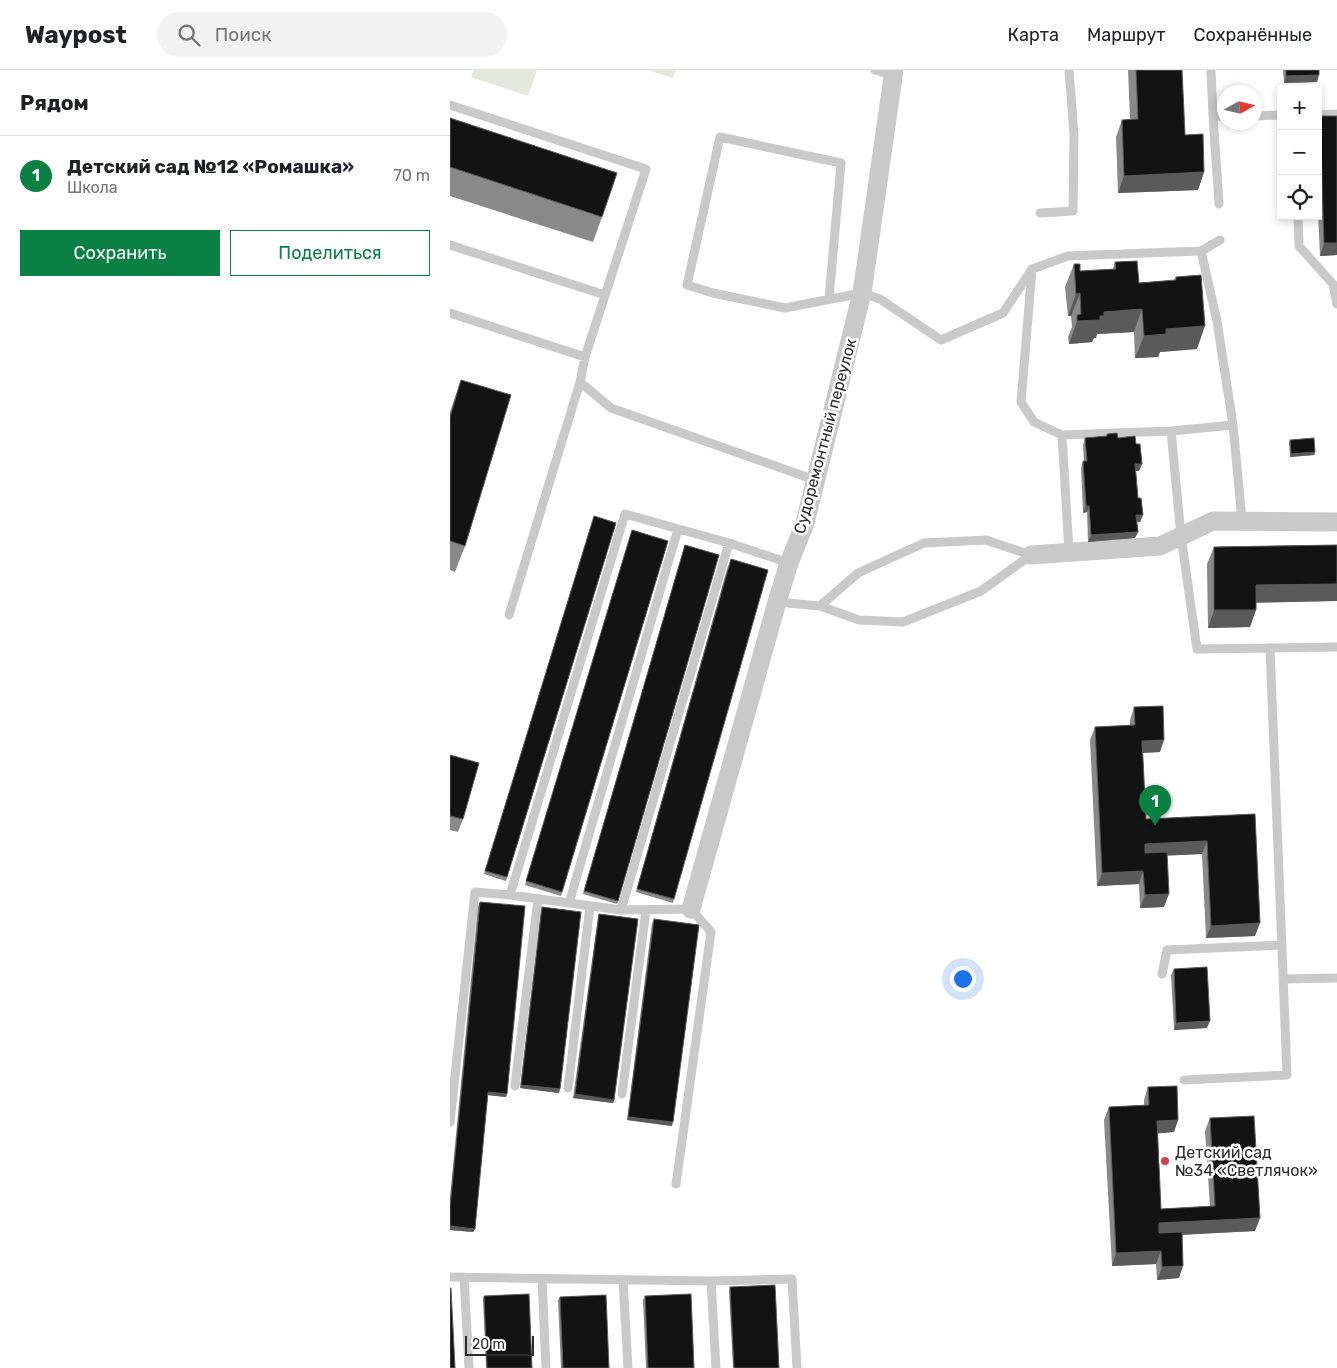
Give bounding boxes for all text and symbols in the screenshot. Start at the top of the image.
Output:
search box [157,12,507,57]
text: Waypost [25,21,127,49]
icon: search [175,21,203,49]
text: Поиск [215,23,272,46]
text: Карта [1008,24,1059,46]
text: Маршрут [1087,24,1166,46]
text: Сохранённые [1194,24,1312,46]
north arrow [1217,85,1262,130]
map controls [1277,85,1322,220]
button: + [1277,85,1322,130]
text: Рядом [20,90,89,115]
button: − [1277,130,1322,175]
text: Детский сад №12 «Ромашка» [67,155,354,178]
text: 1 [32,166,40,185]
text: 70 m [393,166,430,185]
button: locate [1277,175,1322,220]
text: Школа [67,178,118,197]
button: Сохранить [20,230,220,276]
button: Поделиться [230,230,430,276]
street label: Судоремонтный переулок [790,336,860,536]
pin: 1 [1139,785,1171,826]
your location [950,966,976,992]
place label: Детский сад №34 «Светлячок» [1175,1143,1318,1180]
marker: Детский сад №34 «Светлячок» [1159,1155,1171,1167]
scale bar [465,1333,534,1356]
text: 20 m [472,1336,505,1353]

